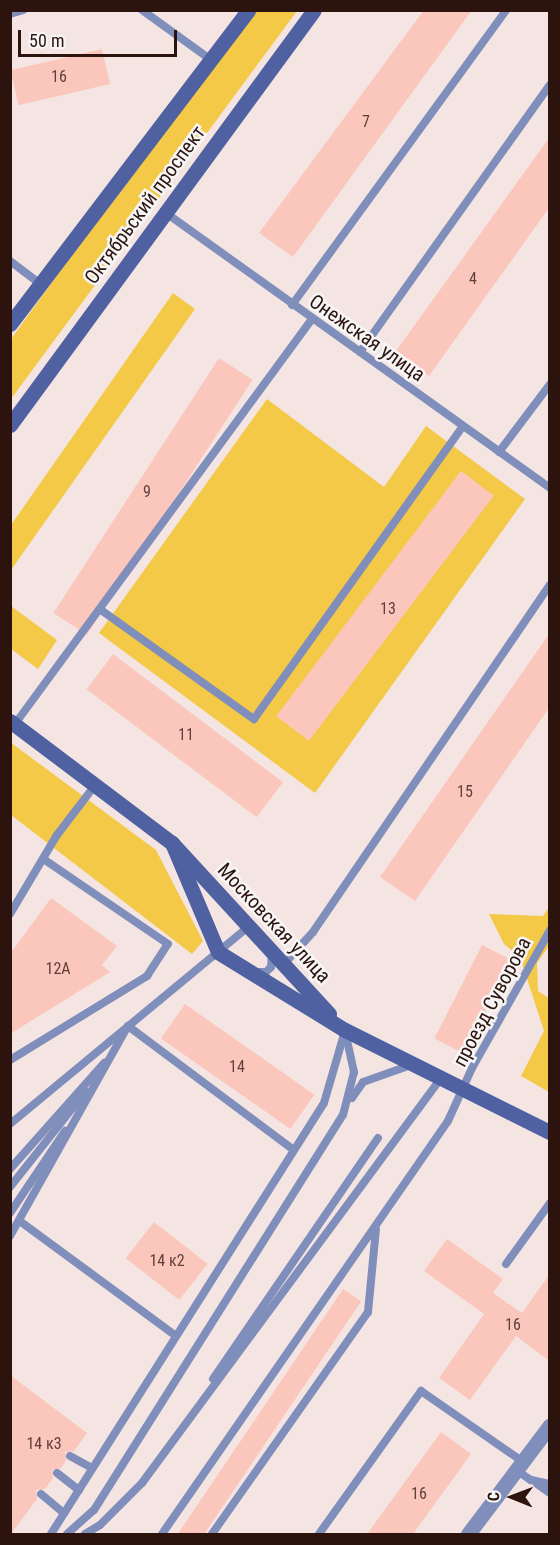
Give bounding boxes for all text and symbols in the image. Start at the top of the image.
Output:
scale bar [21,18,180,56]
text: 50 m [29,30,64,51]
house number: 16 [51,67,67,87]
house number: 7 [362,112,370,132]
street label: Октябрьский проспект [80,121,210,289]
house number: 4 [469,269,477,289]
street label: Онежская улица [305,289,429,387]
house number: 9 [143,482,151,502]
house number: 13 [380,599,396,619]
house number: 11 [178,725,194,745]
house number: 15 [457,782,473,802]
street label: Московская улица [212,858,336,988]
street label: проезд Суворова [448,933,536,1071]
house number: 12А [45,959,71,979]
house number: 14 [229,1057,245,1077]
house number: 14 к2 [149,1251,185,1271]
house number: 16 [505,1315,521,1335]
house number: 14 к3 [26,1434,62,1454]
north arrow [482,1467,542,1527]
house number: 16 [411,1484,427,1504]
text: С [484,1492,503,1501]

